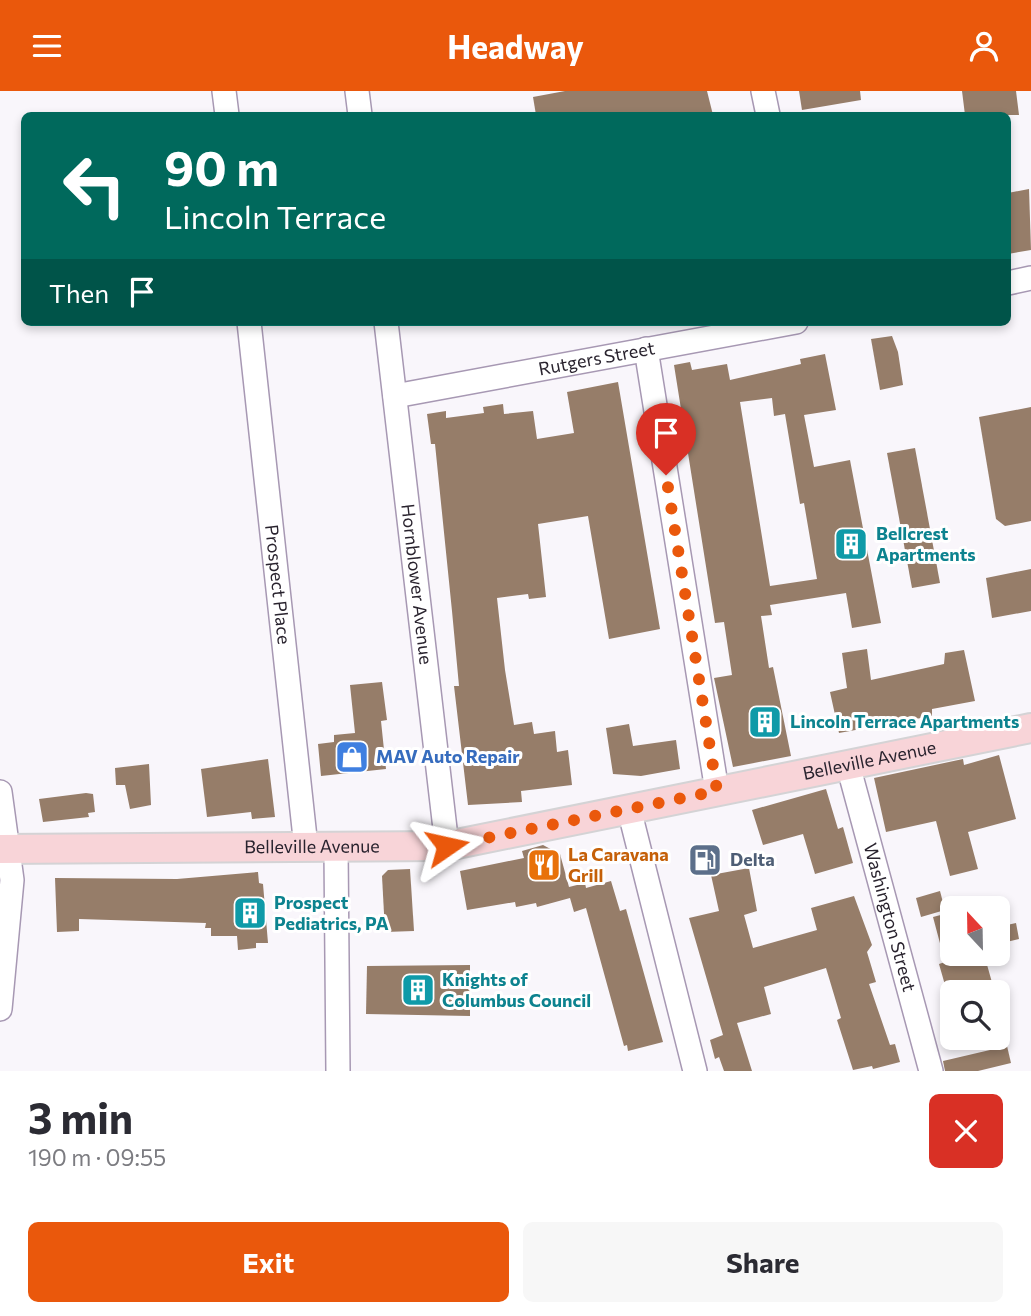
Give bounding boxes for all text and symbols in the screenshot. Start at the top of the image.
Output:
text: Headway [447,26,584,66]
icon: menu [28,27,66,65]
icon: person [965,27,1003,65]
text: 90 m [164,136,279,196]
icon: left [49,140,140,231]
text: Lincoln Terrace [164,196,386,236]
icon: arrive [123,273,161,311]
text: Then [49,277,109,308]
street label: Rutgers Street [536,336,656,379]
pin [636,403,696,475]
icon: arrive [647,414,685,452]
street label: Hornblower Avenue [397,503,438,666]
place label: Bellcrest Apartments [876,522,976,565]
street label: Prospect Place [261,523,296,645]
building icon: Bellcrest Apartments [832,525,870,563]
building icon: Lincoln Terrace Apartments [746,703,784,741]
place label: Lincoln Terrace Apartments [790,710,1019,732]
street label: Belleville Avenue [801,735,938,784]
shop icon: MAV Auto Repair [333,738,371,776]
place label: MAV Auto Repair [376,745,520,767]
position arrow [410,809,484,883]
street label: Belleville Avenue [244,834,380,857]
fuel station icon: Delta [686,841,724,879]
street label: Washington Street [860,841,921,994]
place label: La Caravana Grill [568,843,669,886]
restaurant icon: La Caravana Grill [525,846,563,884]
place label: Delta [730,848,775,870]
place label: Prospect Pediatrics, PA [274,891,389,934]
building icon: Prospect Pediatrics, PA [231,894,269,932]
north arrow [940,896,1010,966]
map controls [940,896,1010,1050]
place label: Knights of Columbus Council [442,968,591,1011]
building icon: Knights of Columbus Council [399,971,437,1009]
button: search [940,980,1010,1050]
text: 3 min [28,1091,133,1143]
button: close [929,1094,1003,1168]
text: 190 m · 09:55 [28,1143,166,1171]
button: Exit [28,1222,509,1302]
button: Share [523,1222,1003,1302]

